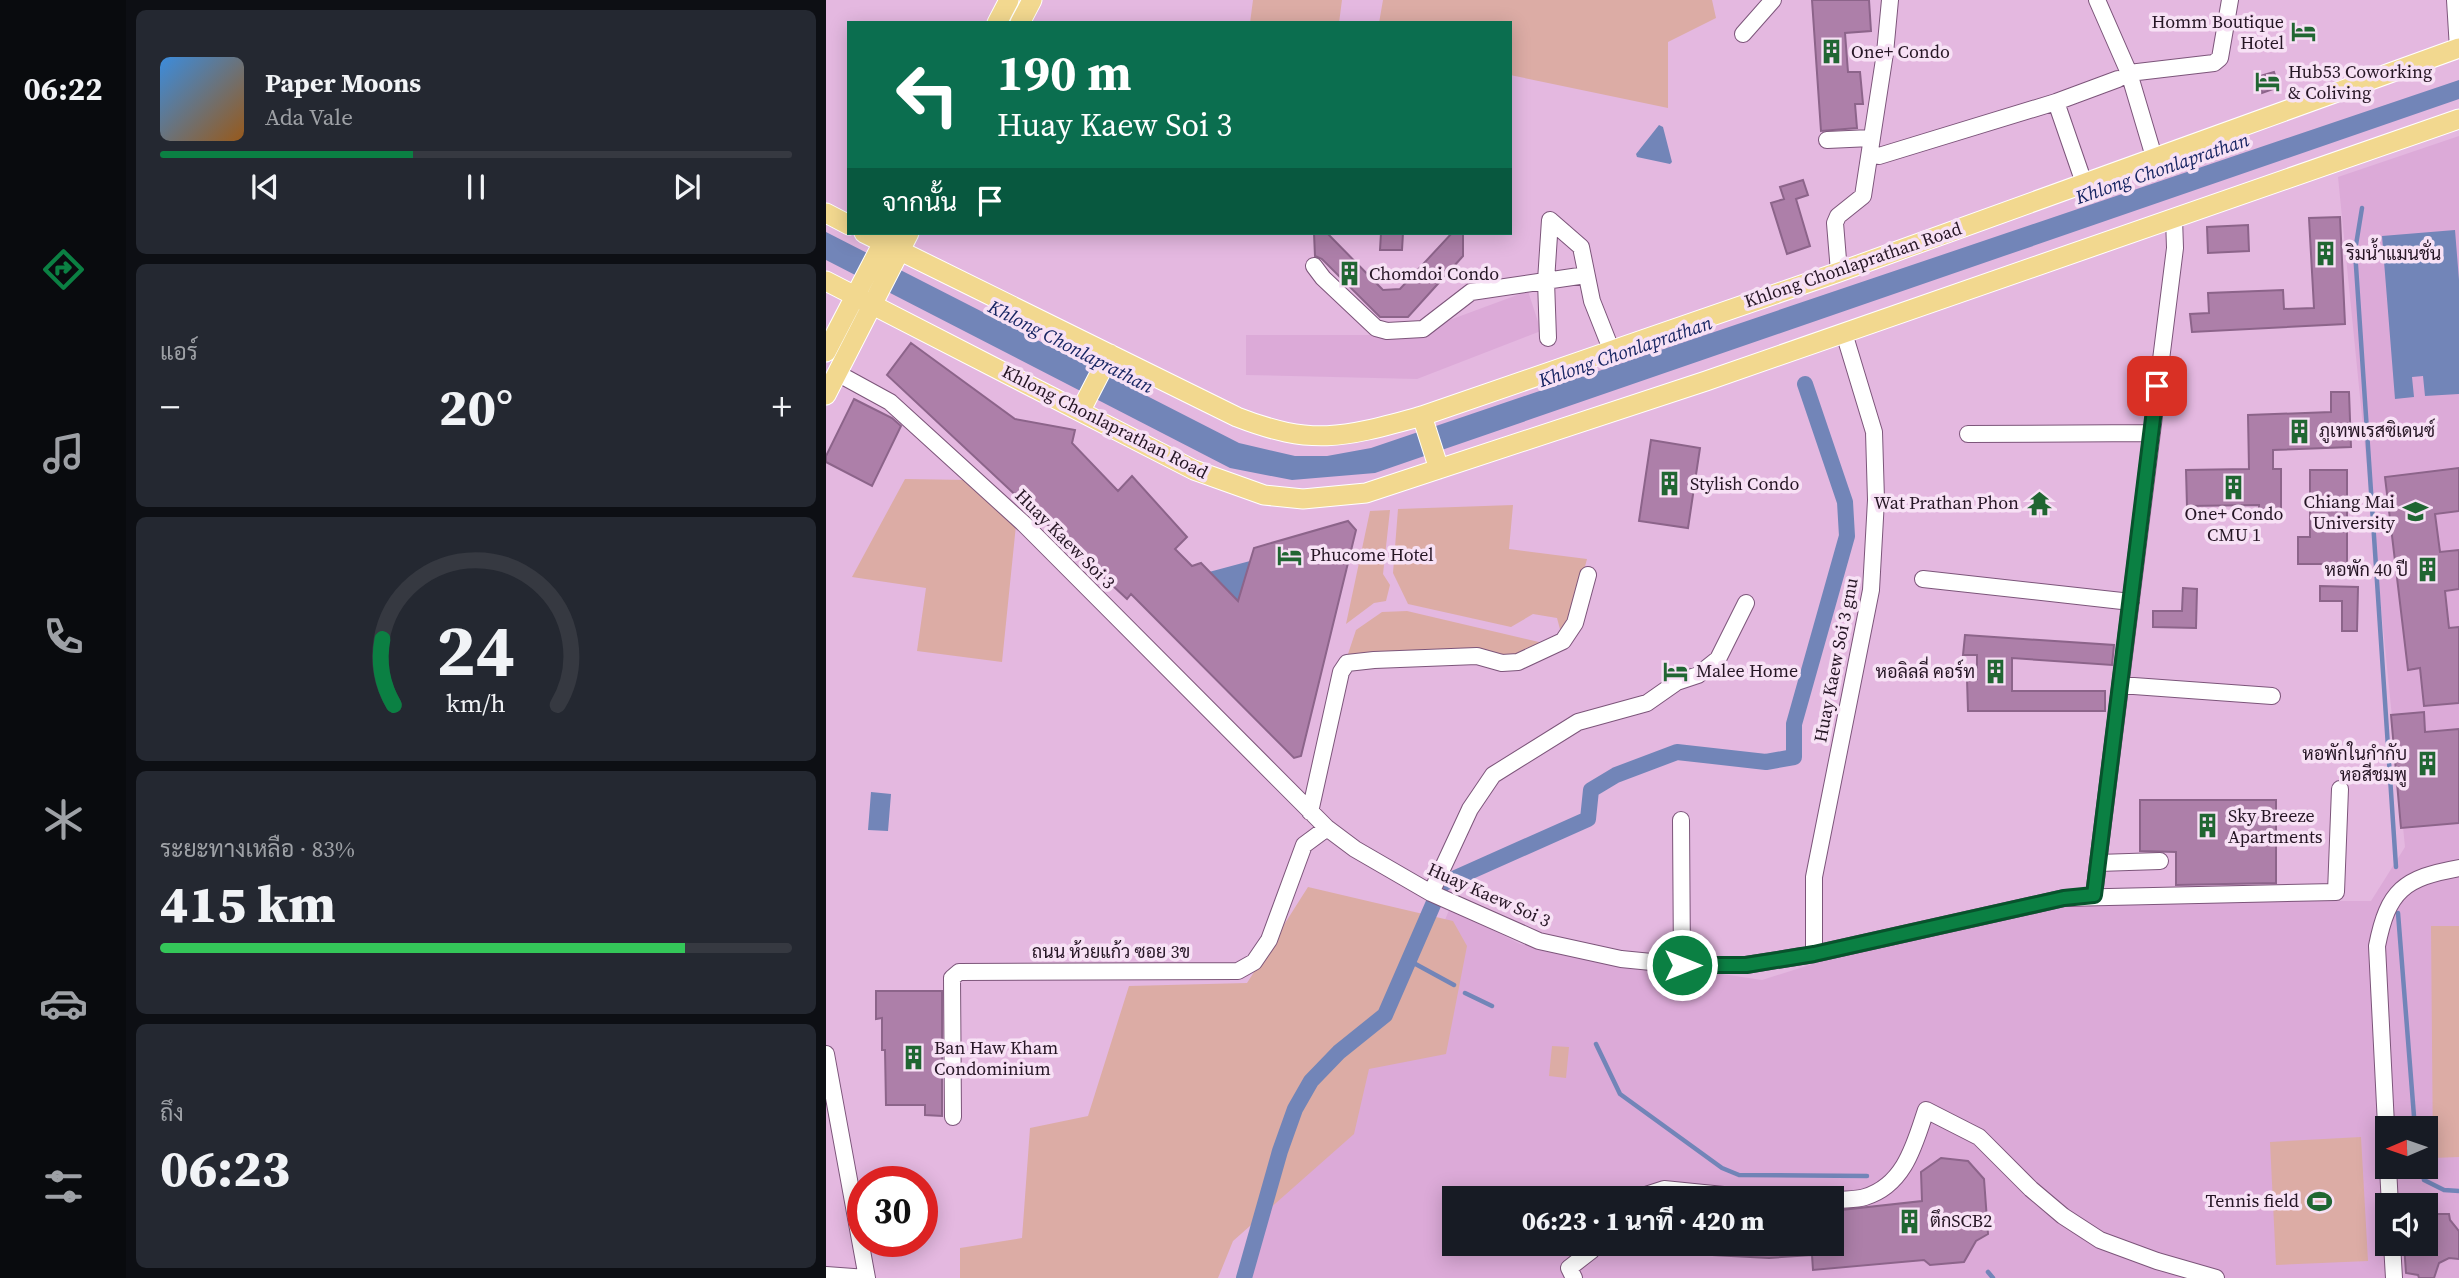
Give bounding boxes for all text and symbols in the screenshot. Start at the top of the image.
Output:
place label: Homm Boutique Hotel [2151,9,2284,55]
hotel icon: Homm Boutique Hotel [2290,18,2318,46]
building icon: One+ Condo [1817,38,1845,66]
text: 190 m [997,39,1132,106]
place label: One+ Condo [1851,39,1950,64]
icon: left [882,49,973,140]
place label: Hub53 Coworking & Coliving [2288,59,2432,105]
text: Paper Moons [265,65,421,101]
text: 06:22 [24,67,102,111]
hotel icon: Hub53 Coworking & Coliving [2254,68,2282,96]
text: Ada Vale [265,101,353,133]
text: Huay Kaew Soi 3 [997,103,1232,147]
water label: Khlong Chonlaprathan [2071,126,2253,210]
icon: previous [246,168,284,206]
icon: pause [457,168,495,206]
icon: next [668,168,706,206]
icon: arrive [971,182,1009,220]
text: จากนั้น [882,184,957,220]
street label: Khlong Chonlaprathan Road [1741,216,1965,313]
place label: ริมน้ำแมนชั่น [2345,238,2441,266]
building icon: ริมน้ำแมนชั่น [2312,240,2340,268]
icon: directions [39,245,88,294]
building icon: Chomdoi Condo [1335,260,1363,288]
place label: Chomdoi Condo [1369,261,1499,286]
water label: Khlong Chonlaprathan [983,293,1158,399]
water label: Khlong Chonlaprathan [1534,309,1716,393]
text: แอร์ [160,336,198,368]
pin [2127,356,2187,416]
street label: Khlong Chonlaprathan Road [998,359,1213,484]
icon: arrive [2138,367,2176,405]
text: 20° [439,371,513,442]
text: − [160,381,180,433]
text: + [772,381,792,433]
building icon: ภูเทพเรสซิเดนซ์ [2285,417,2313,445]
place label: ภูเทพเรสซิเดนซ์ [2319,418,2435,444]
icon: music [39,429,88,478]
building icon: Stylish Condo [1656,470,1684,498]
place label: Stylish Condo [1690,471,1799,496]
building icon: One+ Condo CMU 1 [2220,473,2248,501]
street label: Huay Kaew Soi 3 [1010,483,1121,594]
temple icon: Wat Prathan Phon [2025,489,2053,517]
place label: Chiang Mai University [2304,489,2396,535]
place label: Wat Prathan Phon [1874,490,2019,515]
school or university icon: Chiang Mai University [2401,498,2429,526]
place label: One+ Condo CMU 1 [2185,501,2284,547]
hotel icon: Phucome Hotel [1276,541,1304,569]
place label: Phucome Hotel [1310,542,1434,567]
building icon: หอพัก 40 ปี [2414,556,2442,584]
place label: หอพัก 40 ปี [2324,557,2408,582]
street label: Huay Kaew Soi 3 gnu [1807,575,1864,744]
text: 24 [437,600,515,699]
icon: phone [39,612,88,661]
place label: หอลิลลี่ คอร์ท [1876,656,1975,684]
hotel icon: Malee Home [1662,657,1690,685]
place label: Malee Home [1696,658,1798,683]
building icon: หอลิลลี่ คอร์ท [1981,658,2009,686]
text: km/h [446,686,506,720]
place label: หอพักในกำกับ หอสีชมพู [2302,741,2407,788]
building icon: หอพักในกำกับ หอสีชมพู [2413,750,2441,778]
icon: climate [39,795,88,844]
place label: Sky Breeze Apartments [2228,803,2323,849]
building icon: Sky Breeze Apartments [2194,812,2222,840]
text: ระยะทางเหลือ · 83% [160,833,355,865]
street label: Huay Kaew Soi 3 [1424,856,1555,933]
text: 415 km [160,868,336,939]
position arrow [1645,928,1719,1002]
street label: ถนน ห้วยแก้ว ซอย 3ข [1032,939,1190,964]
icon: car [39,979,88,1028]
place label: Ban Haw Kham Condominium [934,1035,1058,1081]
building icon: Ban Haw Kham Condominium [900,1044,928,1072]
text: ถึง [160,1097,184,1129]
north arrow [2375,1116,2438,1180]
map controls [2375,1116,2438,1256]
text: 06:23 [160,1132,290,1203]
icon: filters [39,1162,88,1211]
speed limit sign: 30 [847,1166,938,1257]
sports icon: Tennis field [2305,1187,2333,1215]
place label: Tennis field [2206,1188,2299,1213]
button: sound [2375,1193,2438,1256]
text: 06:23 · 1 นาที · 420 m [1522,1203,1764,1239]
building icon: ตึกSCB2 [1896,1207,1924,1235]
place label: ตึกSCB2 [1930,1208,1992,1233]

